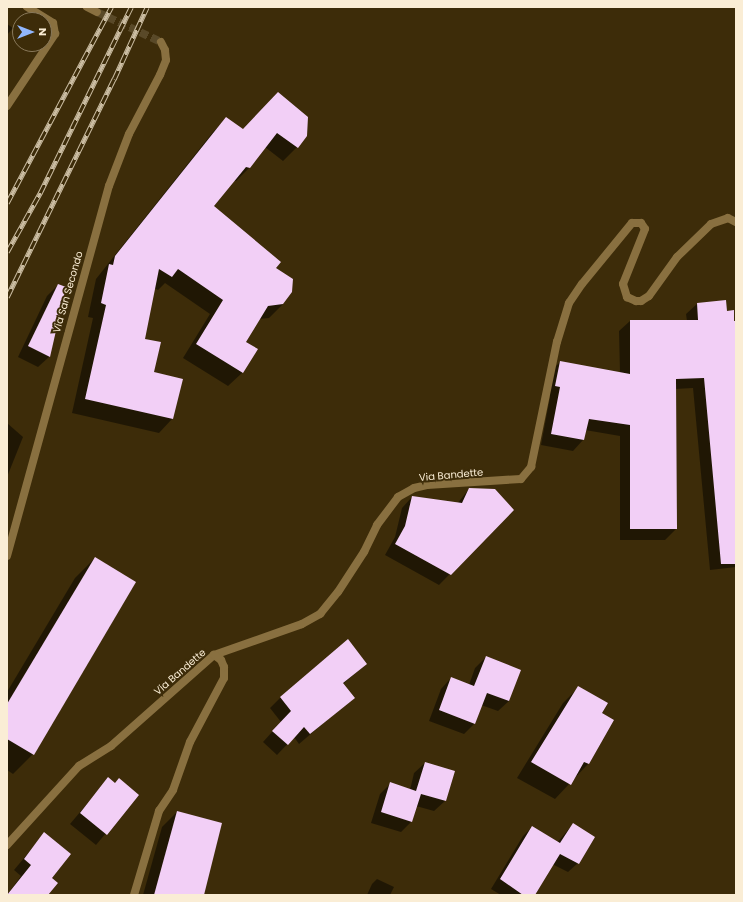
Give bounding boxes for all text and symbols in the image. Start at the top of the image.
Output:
north arrow [12,12,52,52]
text: N [35,28,51,36]
street label: Via San Secondo [51,250,85,334]
street label: Via Bandette [418,466,484,484]
street label: Via Bandette [152,646,208,698]

